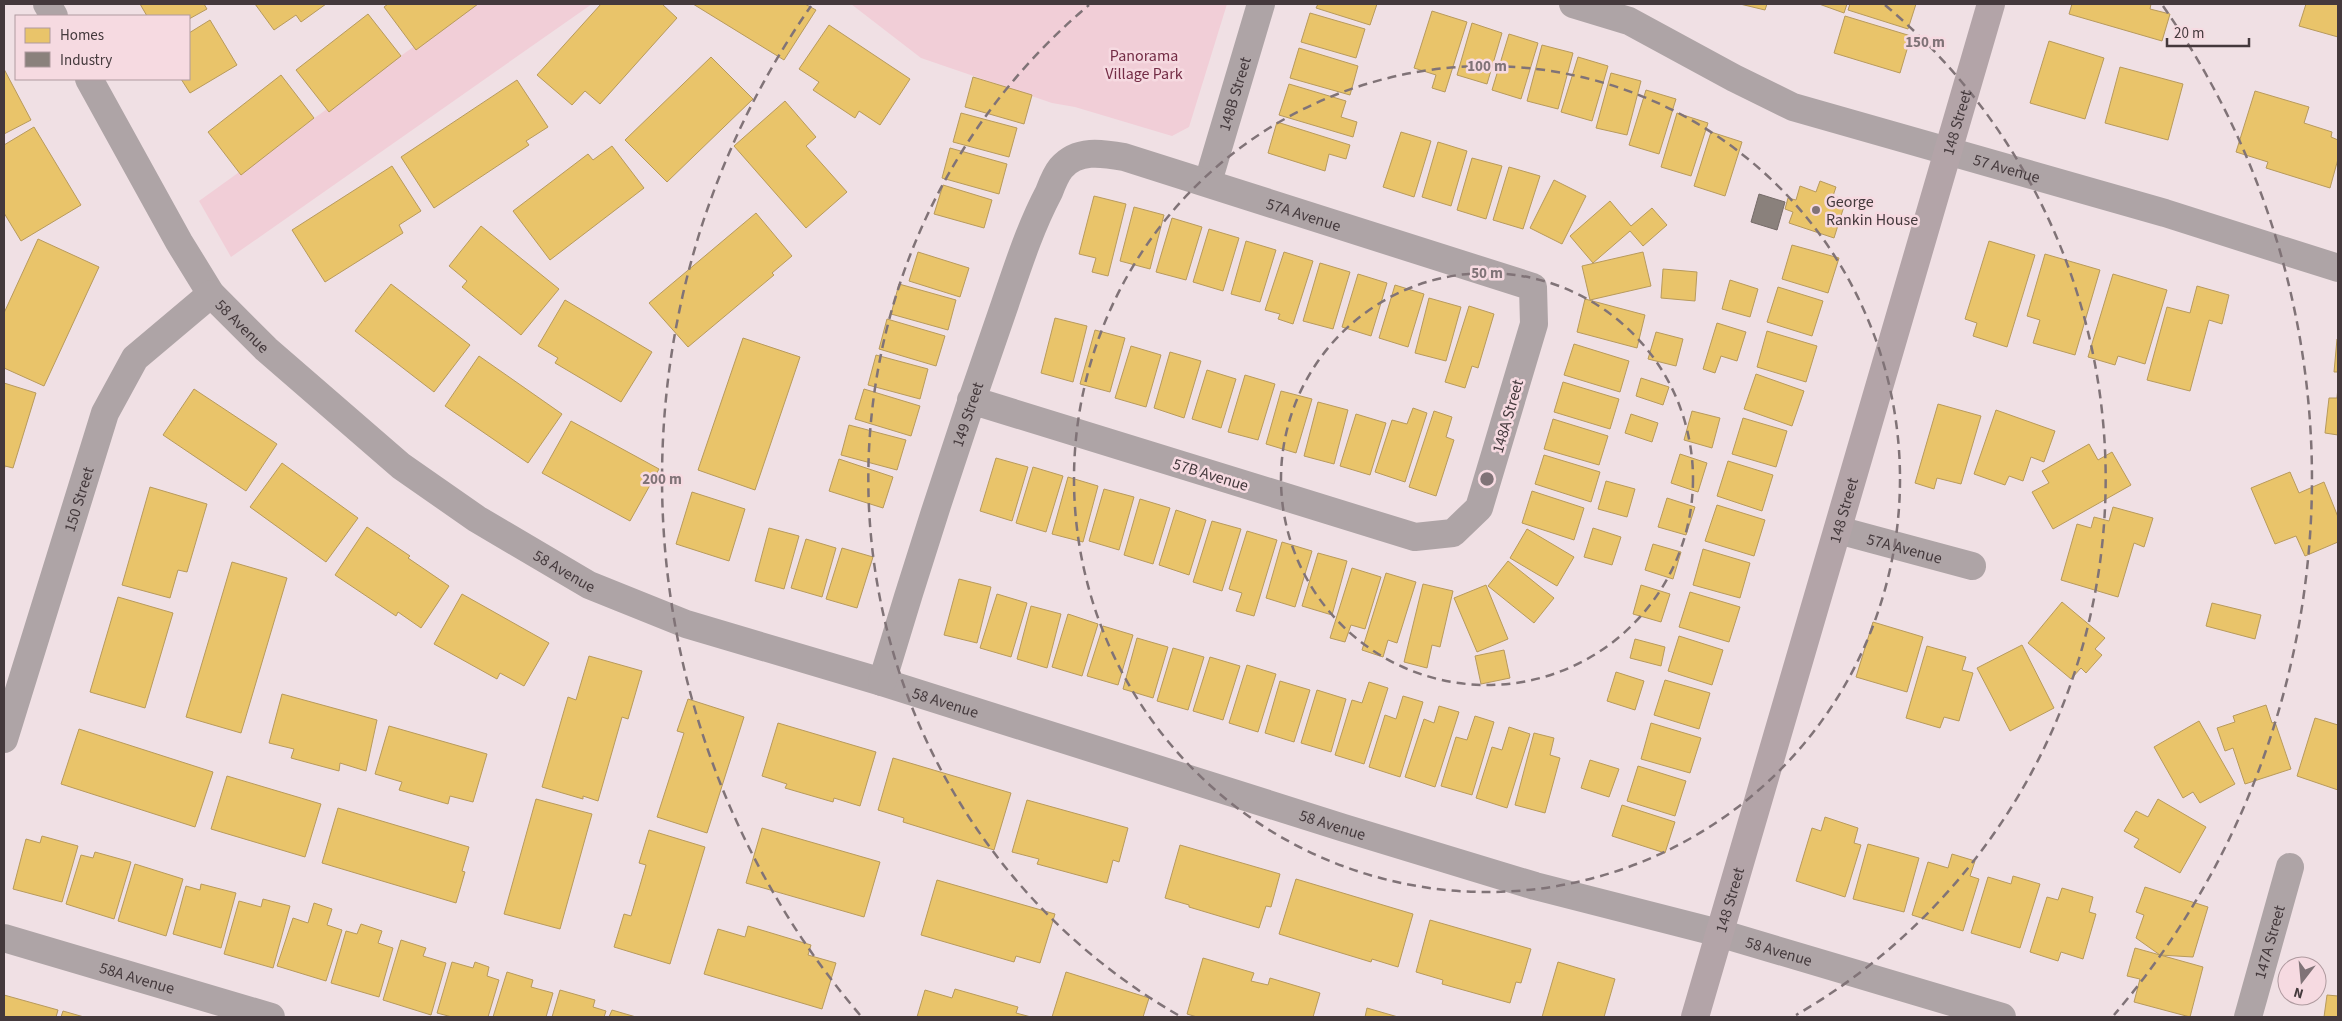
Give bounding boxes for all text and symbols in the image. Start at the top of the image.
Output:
legend [15,15,190,80]
scale bar [2167,15,2250,47]
text: 20 m [2174,23,2204,44]
text: Homes [60,25,104,46]
text: 150 m [1905,32,1945,53]
park label: Panorama Village Park [1105,45,1183,85]
text: Industry [60,50,112,71]
street label: 148B Street [1214,54,1257,134]
text: 100 m [1467,56,1507,77]
street label: 148 Street [1937,87,1978,158]
street label: 57 Avenue [1971,149,2042,189]
place label: George Rankin House [1826,191,1918,231]
street label: 57A Avenue [1263,193,1344,237]
marker: George Rankin House [1810,204,1822,216]
text: 50 m [1471,263,1503,284]
street label: 58 Avenue [210,294,274,358]
street label: 148A Street [1487,376,1529,456]
street label: 149 Street [947,379,989,450]
street label: 57B Avenue [1170,453,1251,497]
street label: 150 Street [59,464,100,535]
text: 200 m [642,469,682,490]
centre of rings [1478,470,1496,488]
street label: 148 Street [1824,475,1864,546]
street label: 57A Avenue [1864,528,1945,570]
street label: 58 Avenue [529,545,598,598]
street label: 58 Avenue [909,682,981,724]
street label: 58 Avenue [1296,805,1368,846]
street label: 148 Street [1710,864,1750,936]
street label: 147A Street [2249,902,2291,982]
street label: 58 Avenue [1743,932,1815,972]
north arrow [2277,956,2327,1006]
street label: 58A Avenue [97,957,177,1000]
text: N [2291,982,2306,1003]

